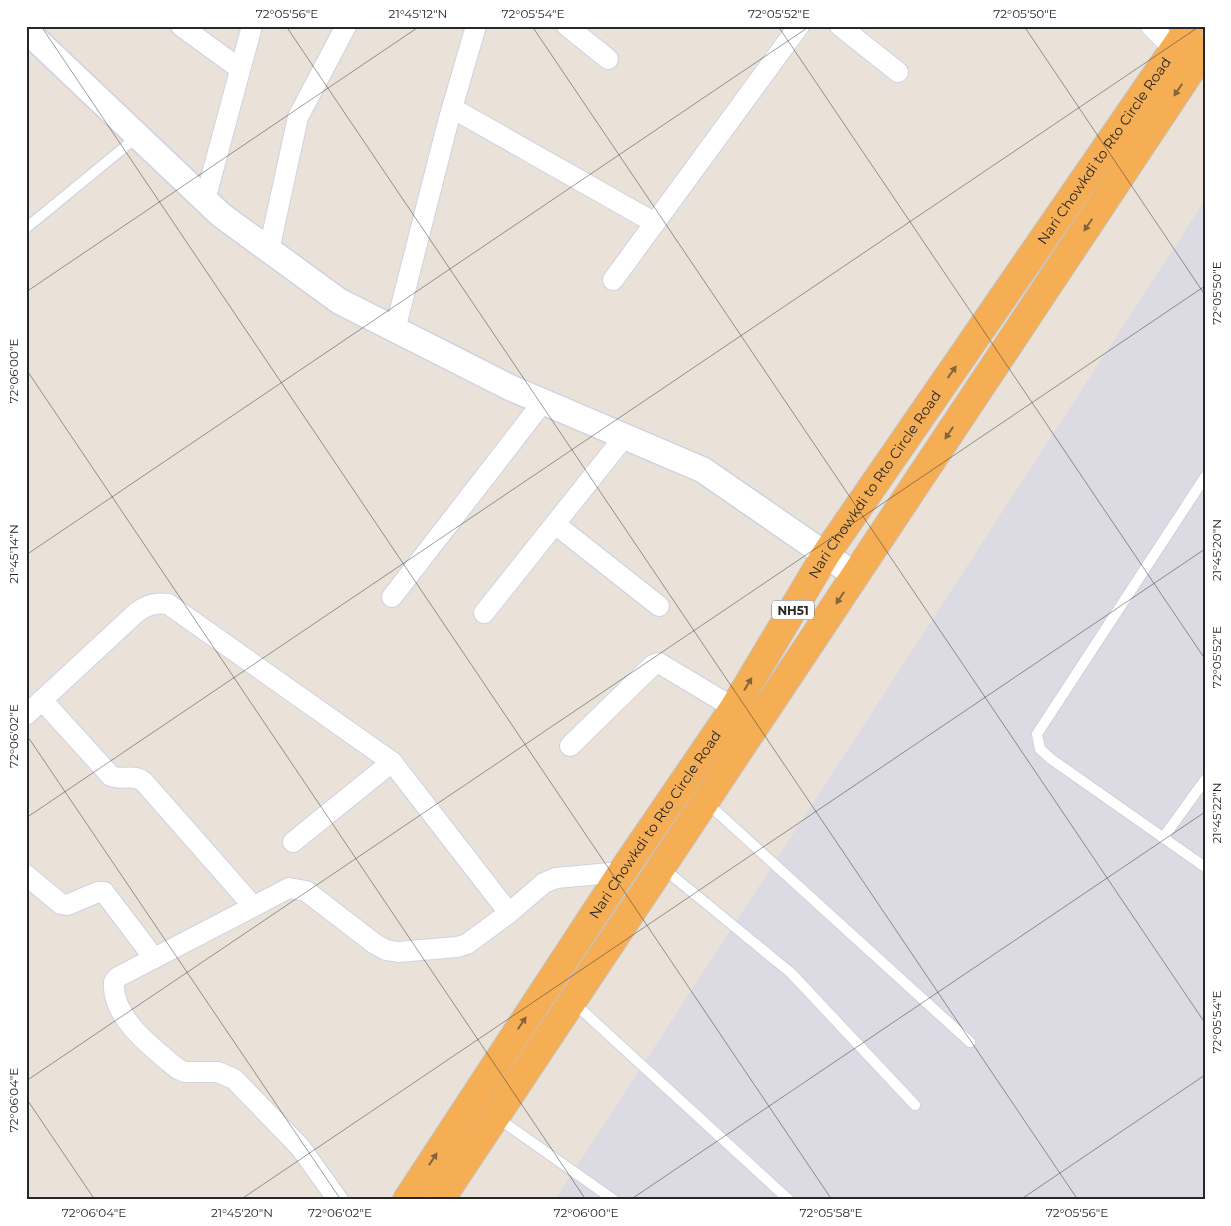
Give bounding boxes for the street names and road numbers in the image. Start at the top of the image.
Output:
street label: Nari Chowkdi to Rto Circle Road [1033,54,1175,248]
street label: Nari Chowkdi to Rto Circle Road [804,387,945,582]
road number: NH51 [772,600,814,620]
street label: Nari Chowkdi to Rto Circle Road [585,727,725,922]

